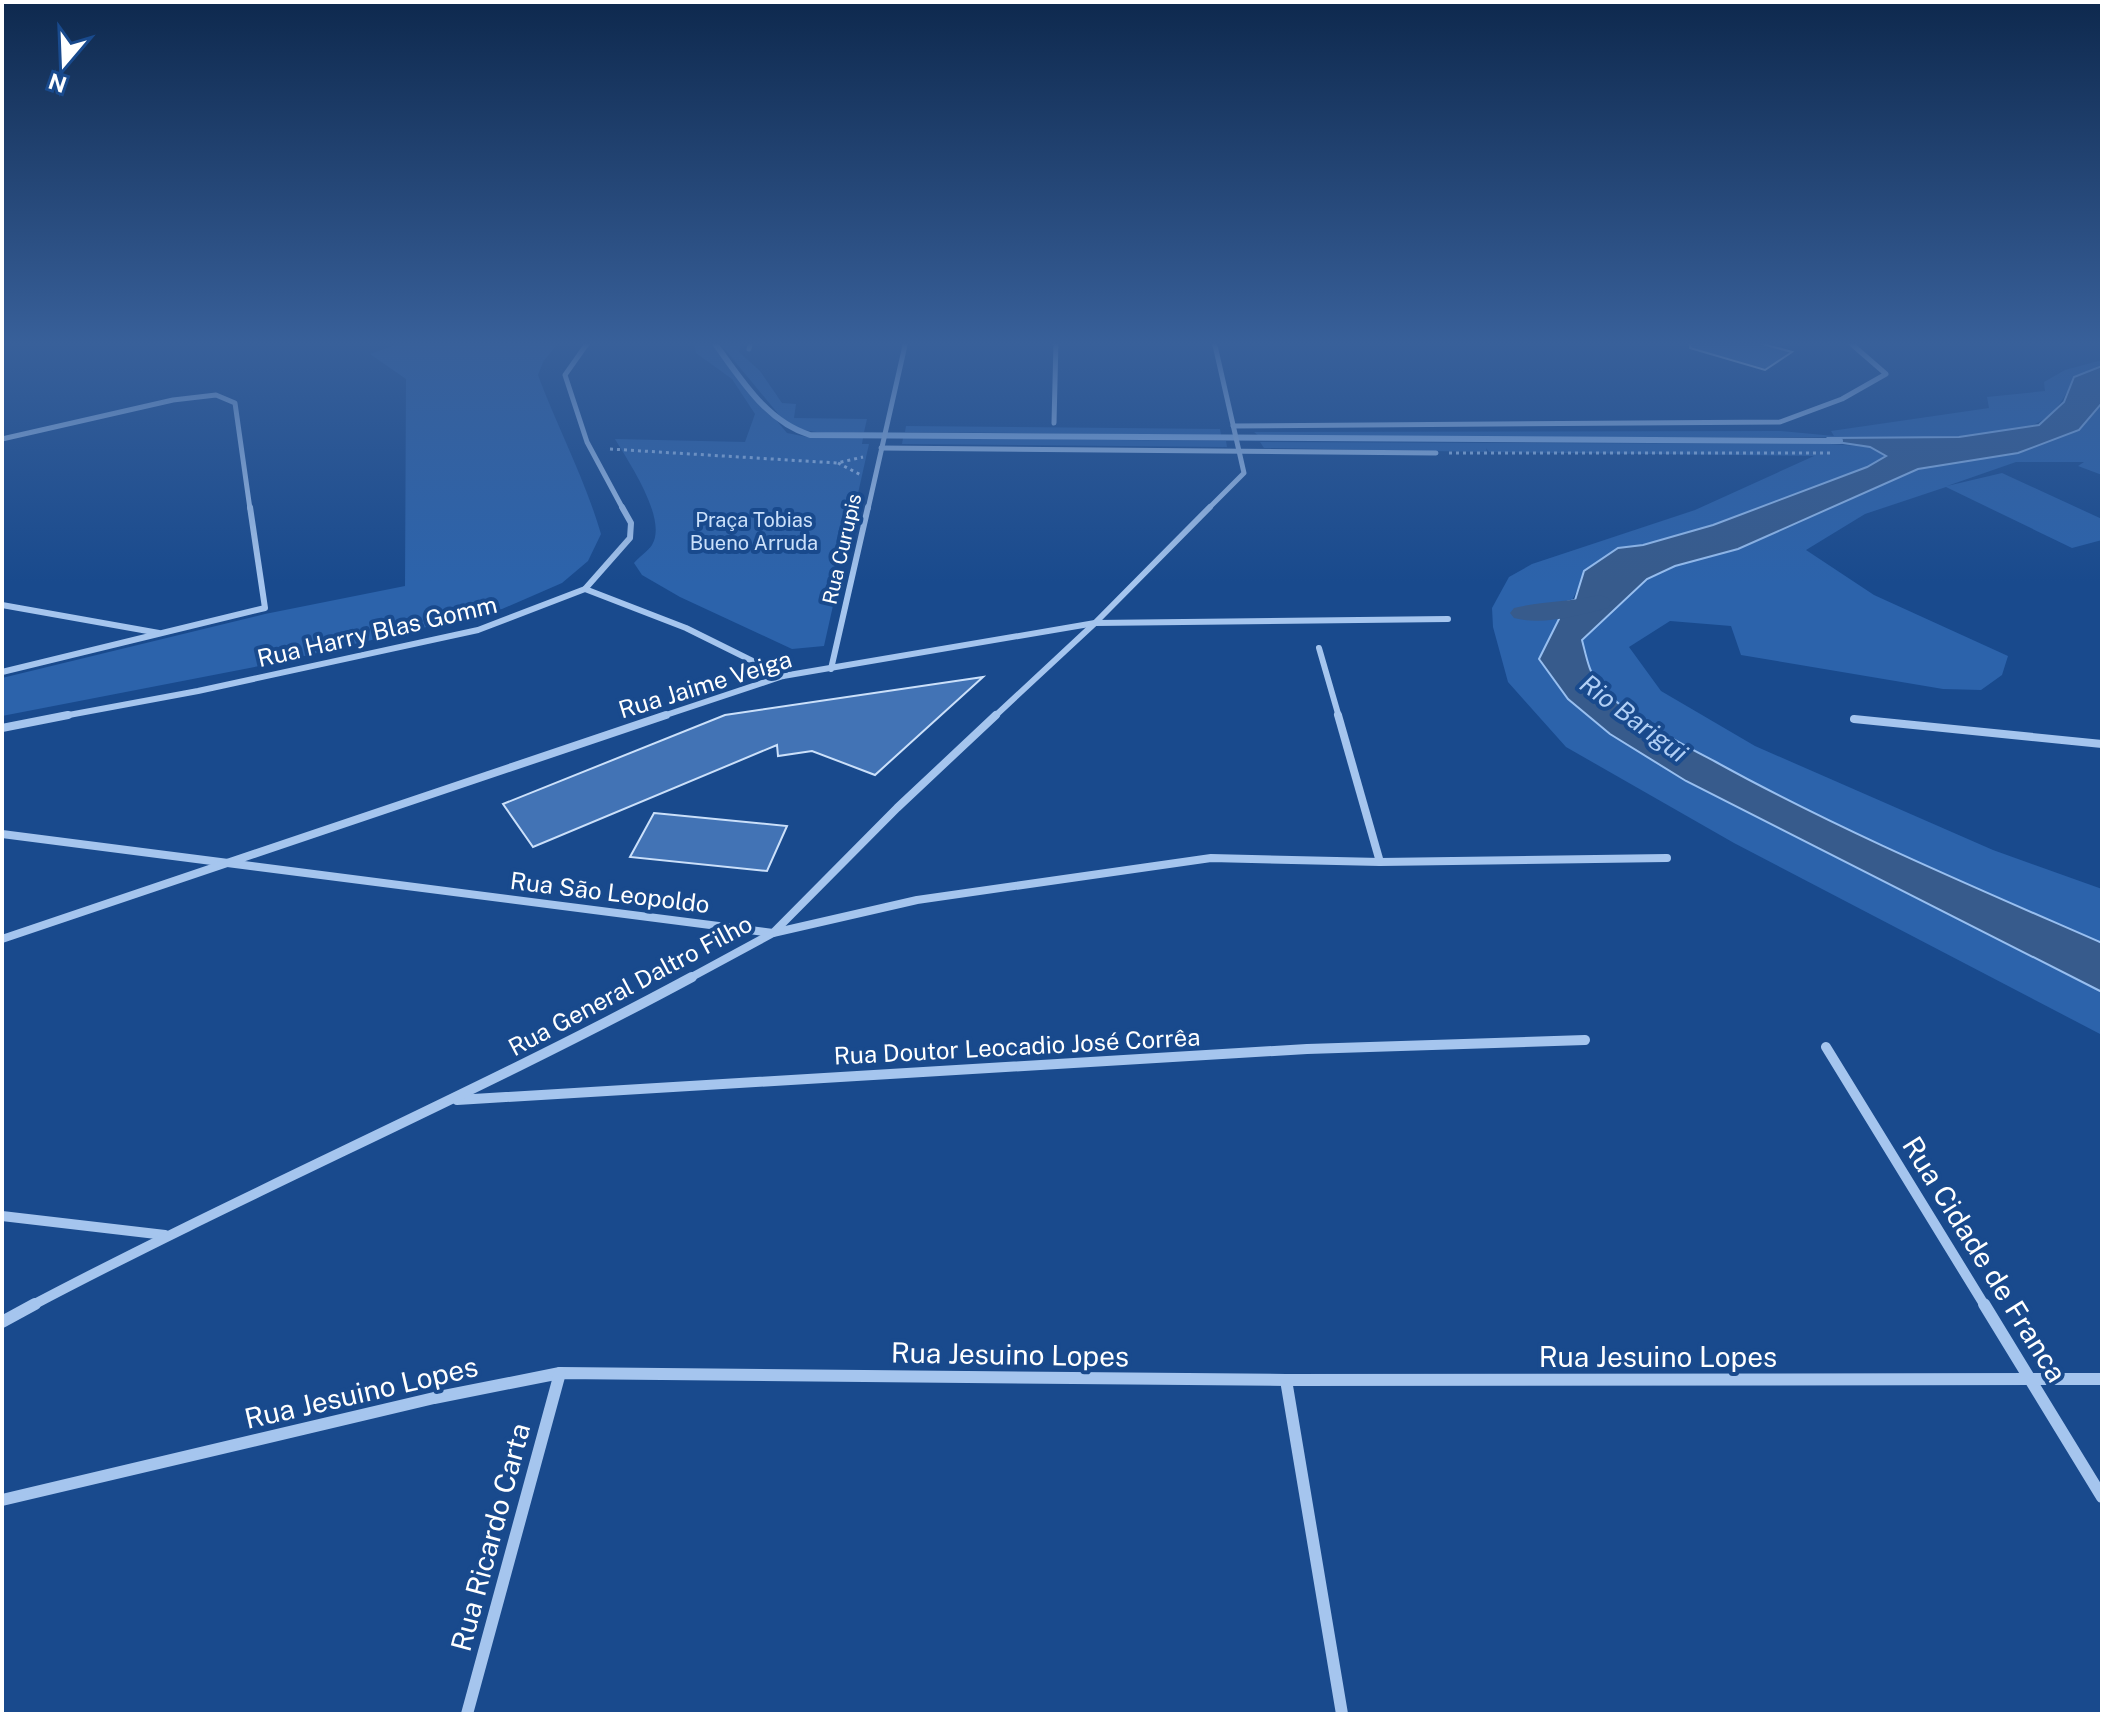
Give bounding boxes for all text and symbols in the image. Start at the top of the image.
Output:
north arrow [24,24,104,104]
text: N [45,68,70,98]
street label: Rua Curupis [818,491,866,607]
park label: Praça Tobias Bueno Arruda [690,508,818,555]
street label: Rua Harry Blas Gomm [254,590,500,672]
street label: Rua Jaime Veiga [615,644,795,724]
water label: Rio Barigui [1574,668,1694,769]
street label: Rua São Leopoldo [509,866,711,918]
street label: Rua General Daltro Filho [503,909,757,1061]
street label: Rua Doutor Leocadio José Corrêa [833,1022,1201,1070]
street label: Rua Cidade de Franca [1896,1130,2074,1388]
street label: Rua Jesuino Lopes [891,1335,1129,1373]
street label: Rua Jesuino Lopes [1539,1340,1777,1373]
street label: Rua Jesuino Lopes [241,1349,481,1435]
street label: Rua Ricardo Carta [444,1419,536,1655]

